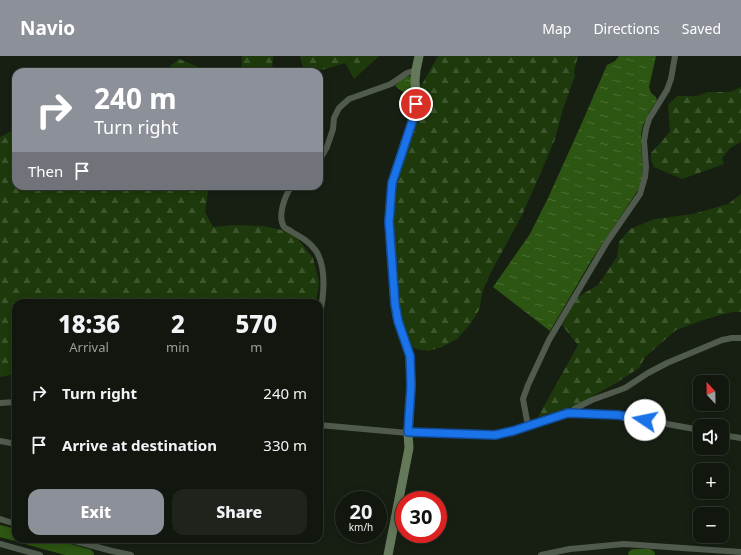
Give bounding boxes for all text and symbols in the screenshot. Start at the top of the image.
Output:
text: Navio [20,15,75,41]
text: Map [542,19,571,38]
text: Directions [593,19,660,38]
text: Saved [682,19,721,38]
text: 240 m [94,79,177,117]
icon: right [28,84,80,136]
pin [399,87,433,121]
icon: arrive [405,93,427,115]
text: Turn right [94,115,178,139]
icon: arrive [71,160,93,182]
text: Then [28,161,63,181]
text: 18:36 [58,307,120,340]
text: 2 [171,307,185,340]
text: 570 [236,307,277,340]
text: Arrival [69,338,109,356]
text: min [166,338,190,356]
text: m [250,338,262,356]
north arrow [693,375,729,411]
map controls [693,375,729,543]
icon: right [28,382,50,404]
text: Turn right [62,383,137,403]
text: 240 m [263,383,307,403]
position arrow [624,399,666,441]
button: sound [693,419,729,455]
icon: arrive [28,434,50,456]
text: Arrive at destination [62,435,217,455]
text: 330 m [263,435,307,455]
button: + [693,463,729,499]
button: Exit [28,489,164,535]
button: Share [172,489,307,535]
speed limit sign: 30 [395,491,447,543]
text: 20 [350,498,372,525]
button: − [693,507,729,543]
text: km/h [349,520,373,534]

